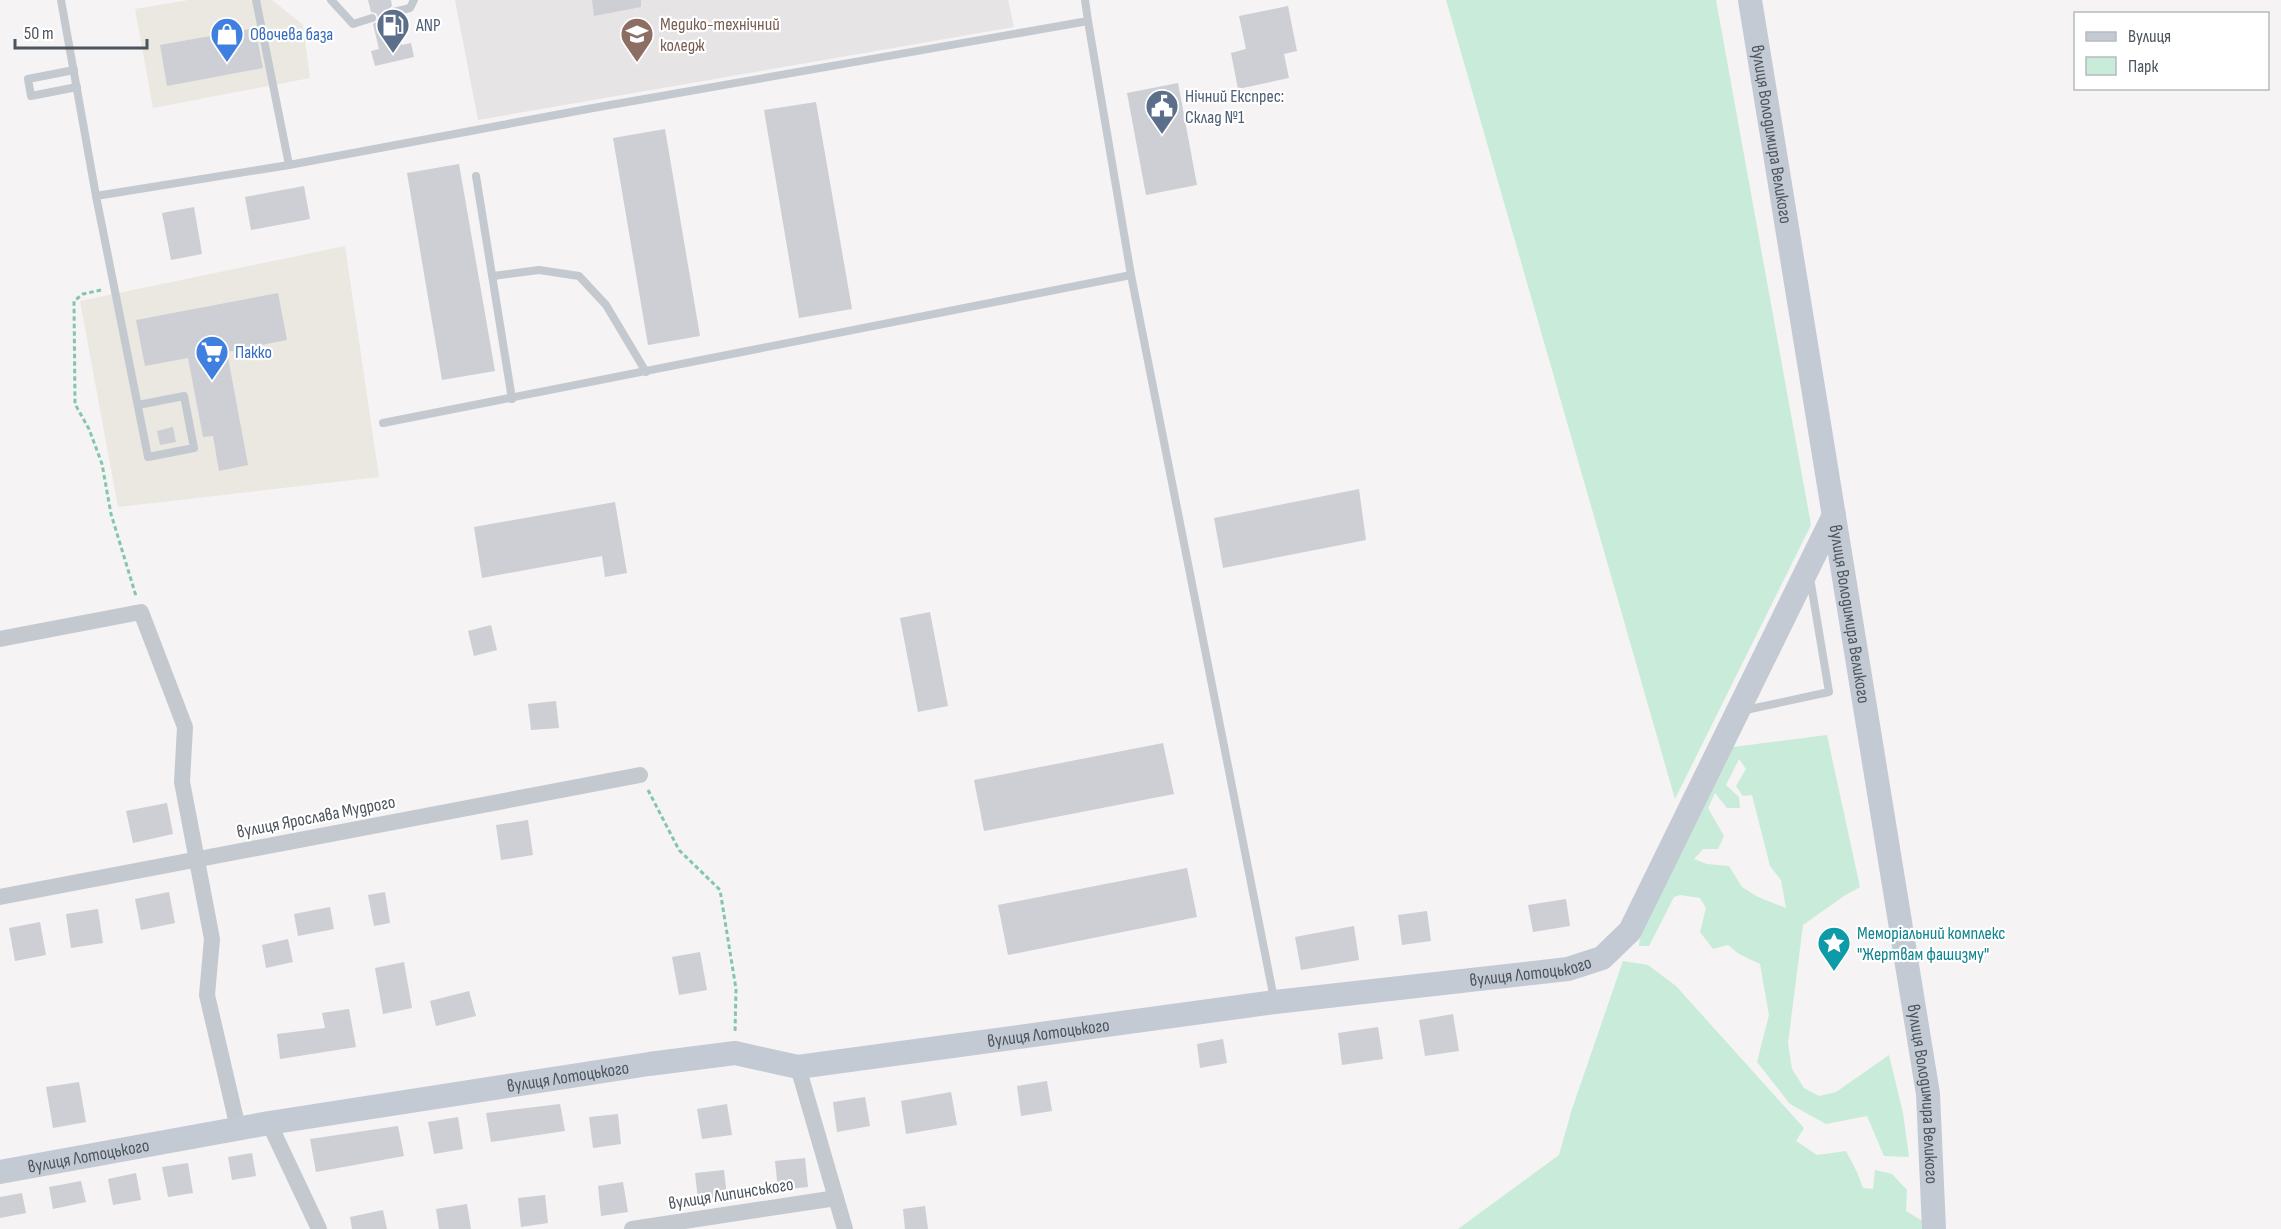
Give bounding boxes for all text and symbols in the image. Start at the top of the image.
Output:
fuel station icon: ANP [375,7,411,54]
scale bar [15,12,147,50]
legend [2074,12,2269,90]
place label: Медико-технічний коледж [660,14,780,56]
place label: ANP [415,15,441,36]
shop icon: Овочева база [209,16,245,63]
school or university icon: Медико-технічний коледж [619,16,655,63]
text: 50 m [24,23,54,44]
place label: Овочева база [250,24,333,45]
text: Вулиця [2128,26,2171,47]
street label: вулиця Володимира Великого [1747,43,1797,225]
text: Парк [2128,56,2159,77]
place label: Нічний Експрес: Склад №1 [1185,86,1284,128]
public building icon: Нічний Експрес: Склад №1 [1144,88,1180,135]
supermarket icon: Пакко [194,334,230,381]
place label: Пакко [235,342,272,363]
street label: вулиця Володимира Великого [1825,523,1875,705]
street label: вулиця Ярослава Мудрого [235,791,397,843]
place label: Меморіальний комплекс "Жертвам фашизму" [1857,923,2006,965]
place icon: Меморіальний комплекс "Жертвам фашизму" [1816,925,1852,972]
street label: вулиця Лотоцького [1468,952,1594,991]
street label: вулиця Володимира Великого [1903,1003,1942,1184]
street label: вулиця Лотоцького [986,1014,1111,1052]
street label: вулиця Лотоцького [506,1057,630,1096]
street label: вулиця Лотоцького [26,1135,151,1177]
street label: вулиця Липинського [667,1174,795,1214]

